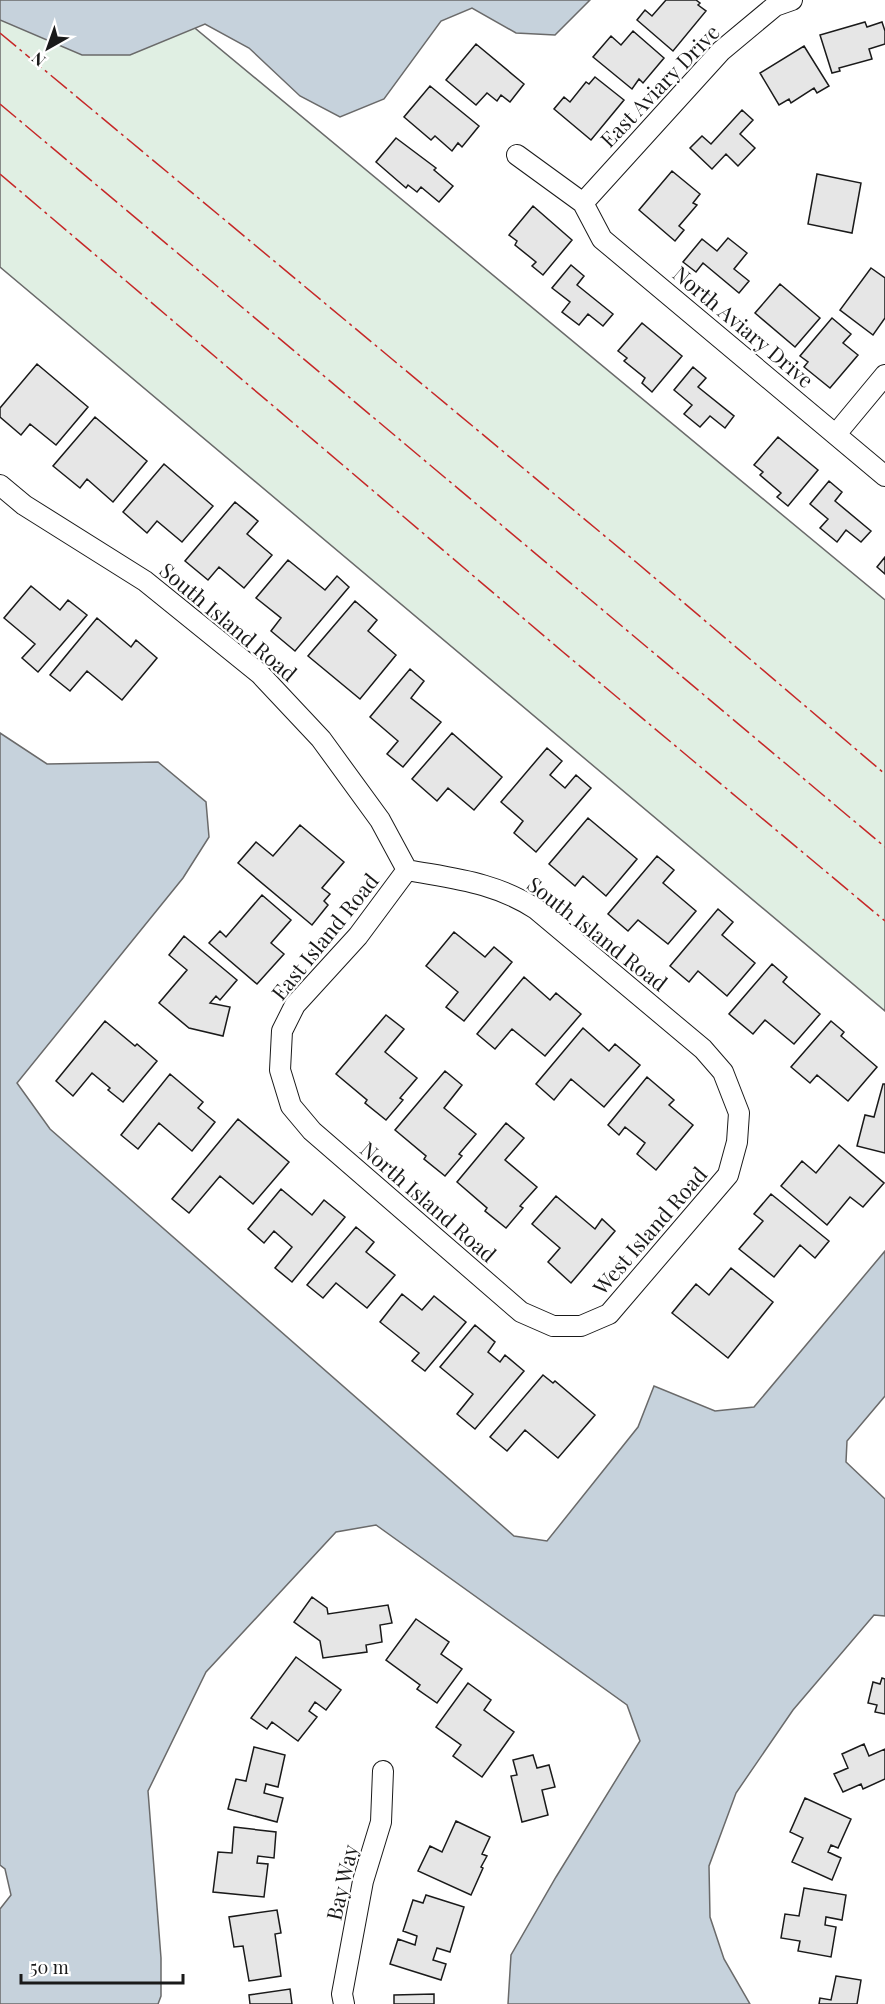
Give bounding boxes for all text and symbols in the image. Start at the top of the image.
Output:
north arrow [18,18,78,78]
street label: East Aviary Drive [593,18,725,152]
text: N [27,48,49,72]
street label: North Aviary Drive [668,259,820,393]
street label: South Island Road [155,555,303,687]
street label: East Island Road [264,867,384,1005]
street label: South Island Road [522,869,674,997]
street label: North Island Road [355,1134,503,1268]
street label: West Island Road [585,1160,712,1300]
street label: Bay Way [319,1841,363,1923]
scale bar [21,1947,183,1985]
text: 50 m [30,1955,69,1979]

